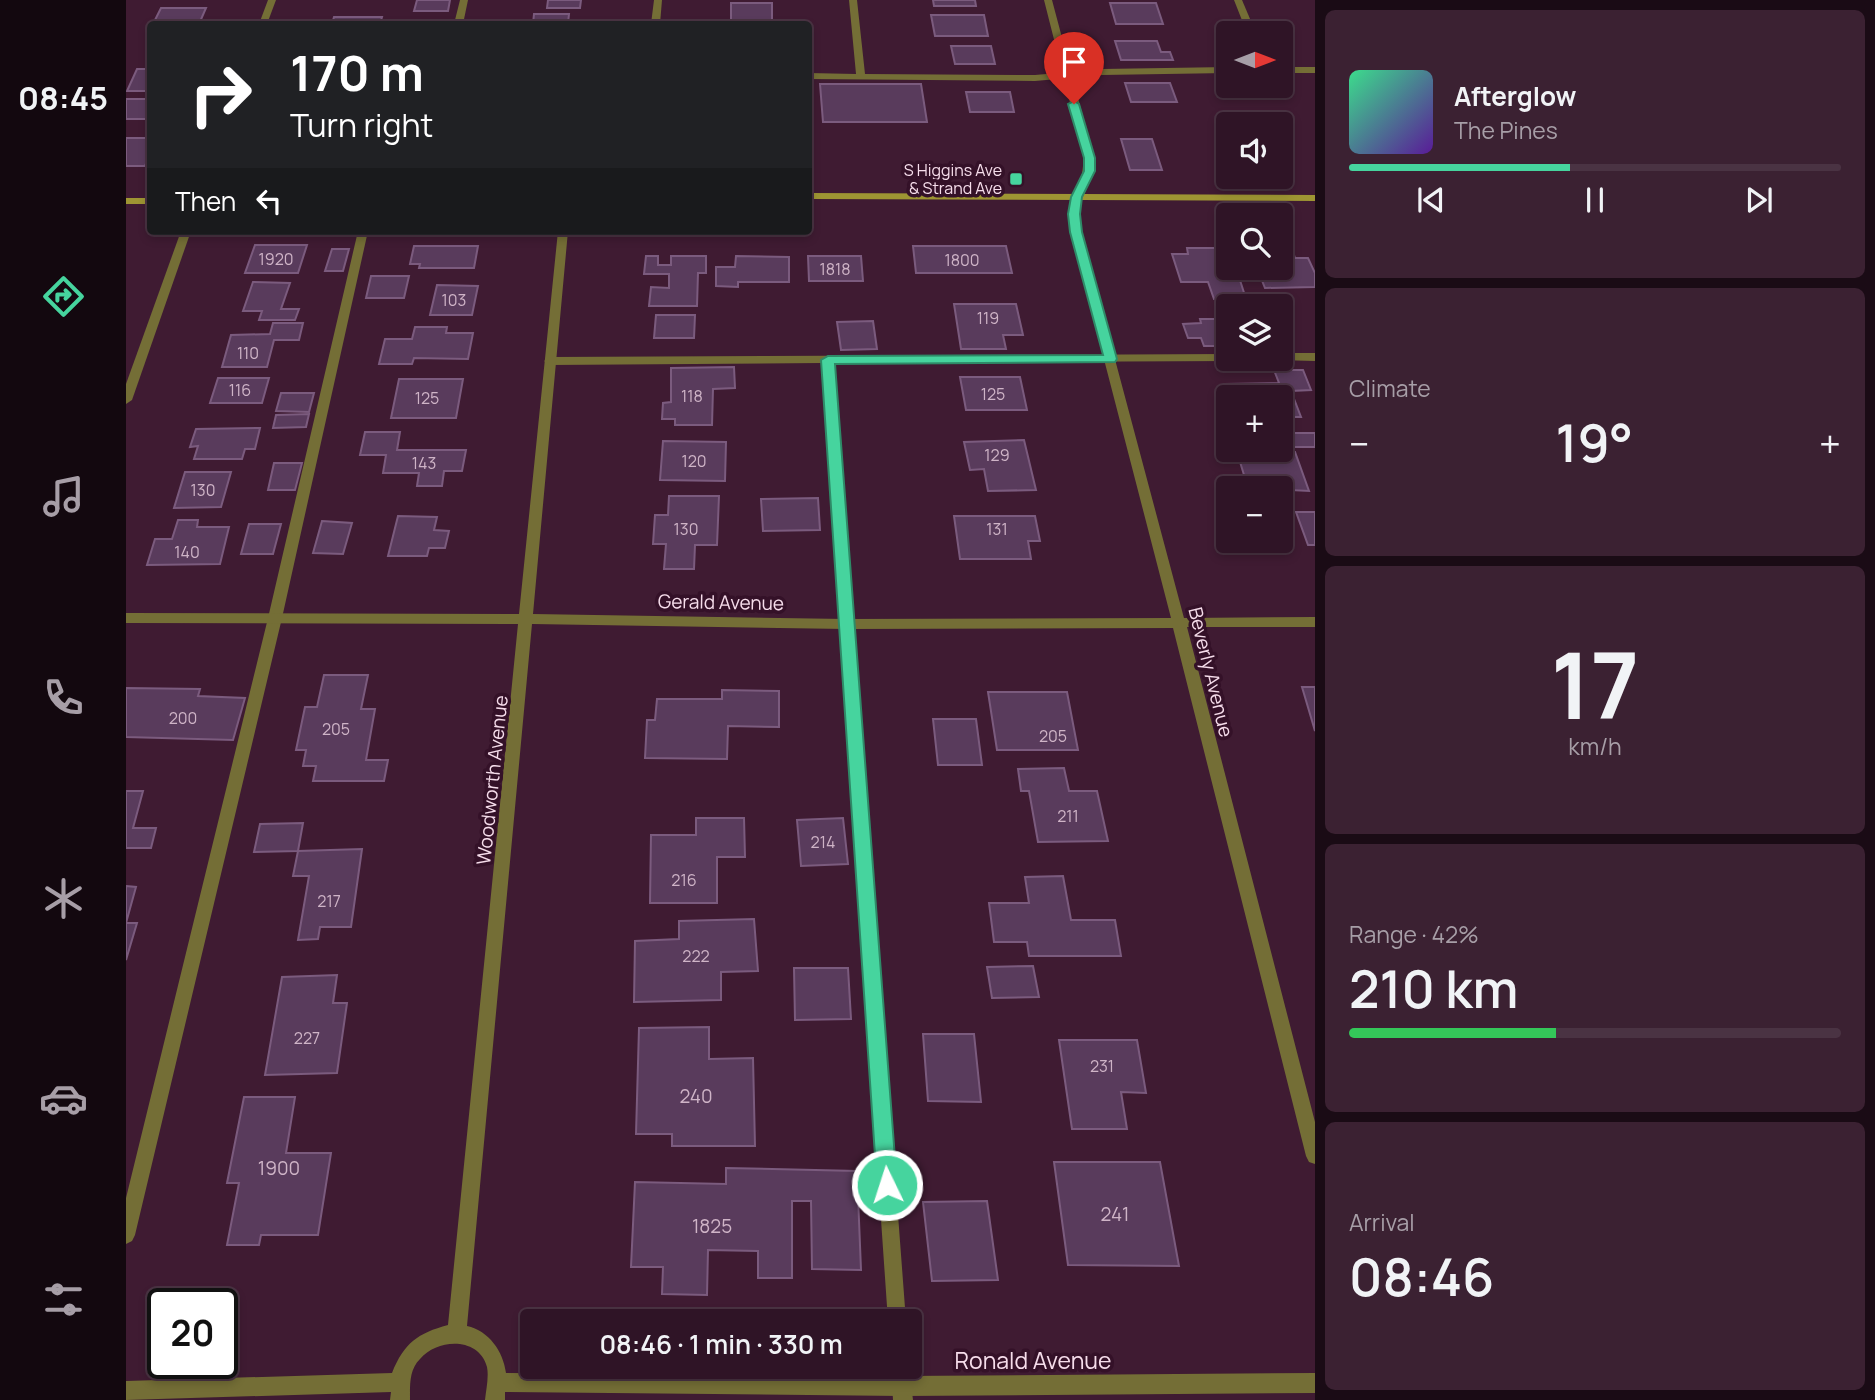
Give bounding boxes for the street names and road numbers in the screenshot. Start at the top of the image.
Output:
street label: Gerald Avenue [658,588,784,616]
street label: Beverly Avenue [1182,604,1240,740]
street label: Woodworth Avenue [470,694,514,866]
street label: Ronald Avenue [955,1344,1111,1376]

